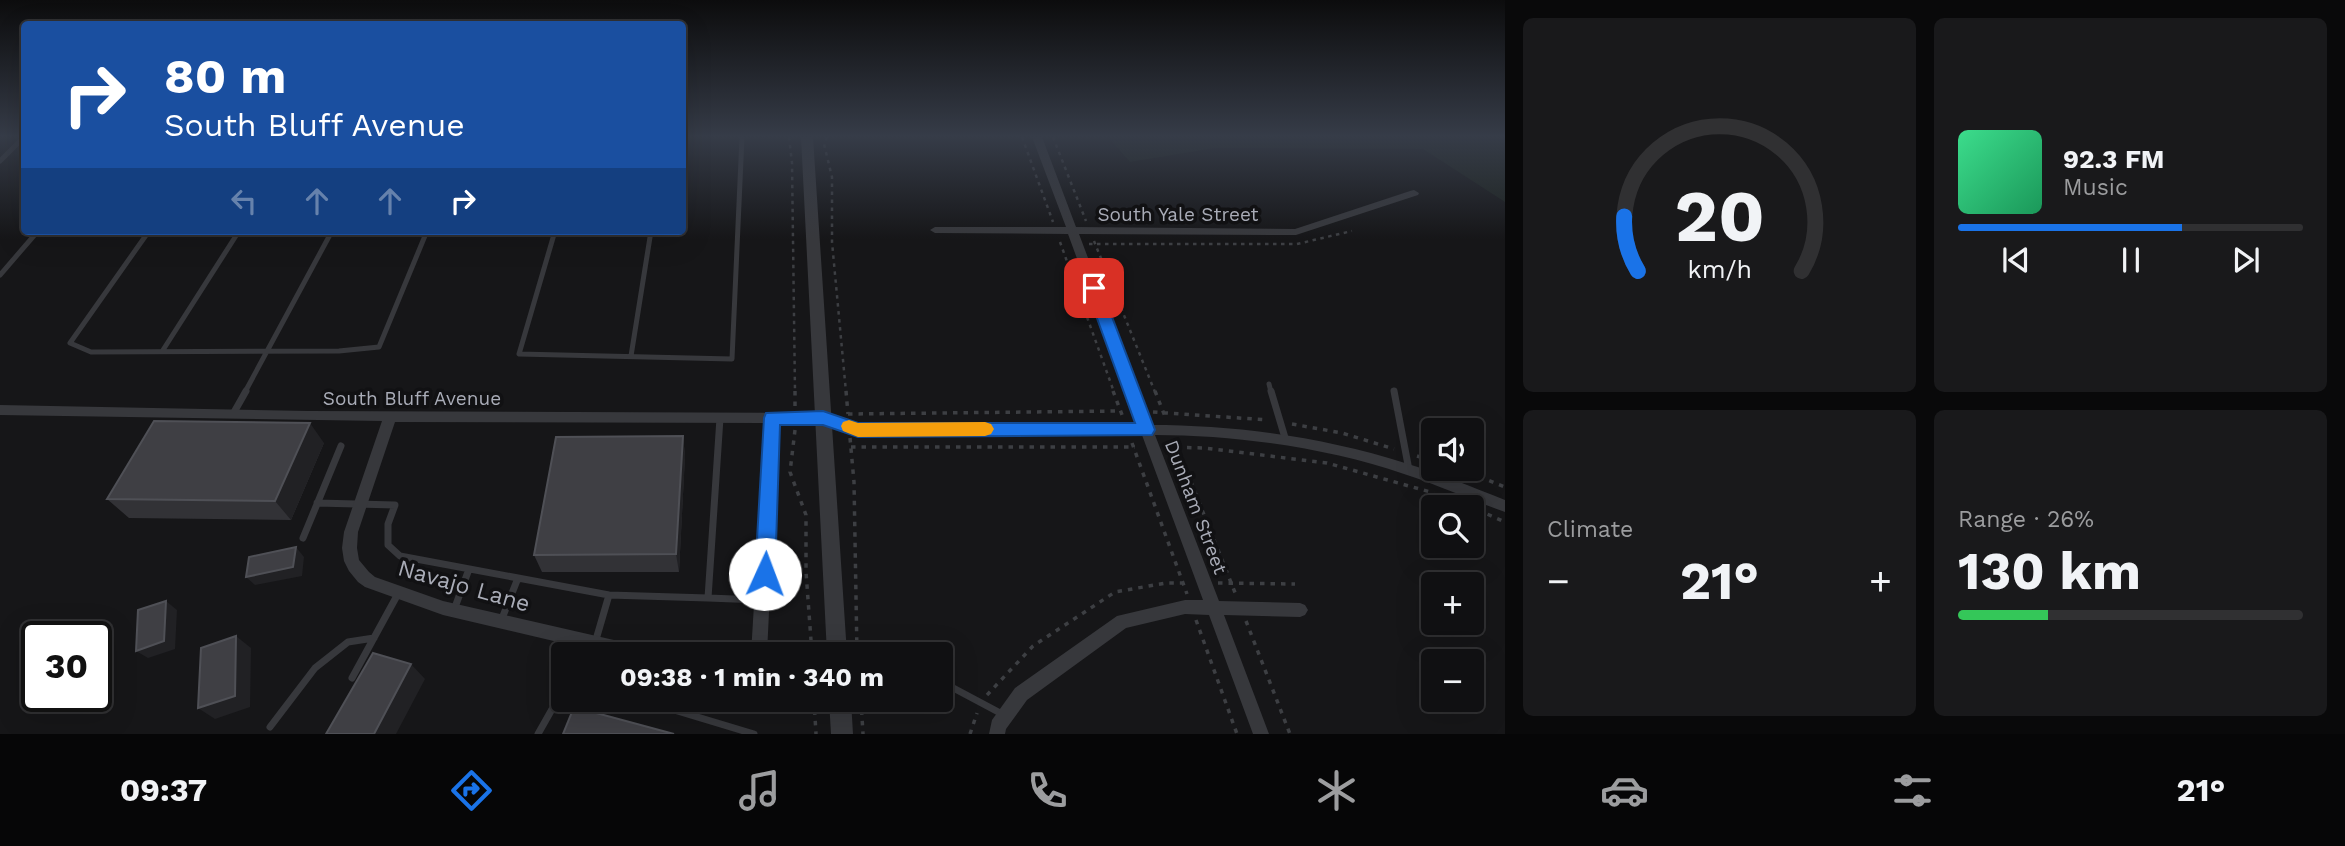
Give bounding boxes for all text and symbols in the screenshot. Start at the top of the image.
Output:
text: 80 m [164,47,286,105]
icon: right [49,49,140,140]
text: South Bluff Avenue [164,106,465,144]
text: 92.3 FM [2063,144,2164,174]
text: 20 [1674,173,1765,259]
text: Music [2063,174,2128,201]
icon: left [225,182,263,220]
icon: ahead [298,182,336,220]
icon: ahead [371,182,409,220]
icon: right [444,182,482,220]
street label: South Yale Street [1097,203,1259,226]
icon: previous [1997,241,2035,279]
icon: pause [2112,241,2150,279]
icon: next [2227,241,2265,279]
text: km/h [1687,255,1752,284]
pin [1064,258,1124,318]
icon: arrive [1075,269,1113,307]
street label: South Bluff Avenue [323,387,501,410]
map controls [1421,418,1484,712]
button: sound [1421,418,1484,481]
street label: Dunham Street [1160,437,1232,577]
button: search [1421,495,1484,558]
text: Range · 26% [1958,506,2094,533]
text: Climate [1547,516,1633,543]
position arrow [728,537,802,611]
text: 130 km [1958,541,2141,602]
text: 21° [1680,551,1759,612]
street label: Navajo Lane [395,554,533,618]
text: − [1547,559,1570,603]
text: + [1869,559,1892,603]
button: + [1421,572,1484,635]
speed limit sign: 30 [21,621,112,712]
button: − [1421,649,1484,712]
text: 09:38 · 1 min · 340 m [620,662,884,692]
icon: directions [447,766,496,815]
icon: music [735,766,784,815]
icon: phone [1023,766,1072,815]
icon: climate [1312,766,1361,815]
icon: car [1600,766,1649,815]
icon: filters [1888,766,1937,815]
text: 09:37 [120,771,207,809]
text: 21° [2177,771,2225,809]

